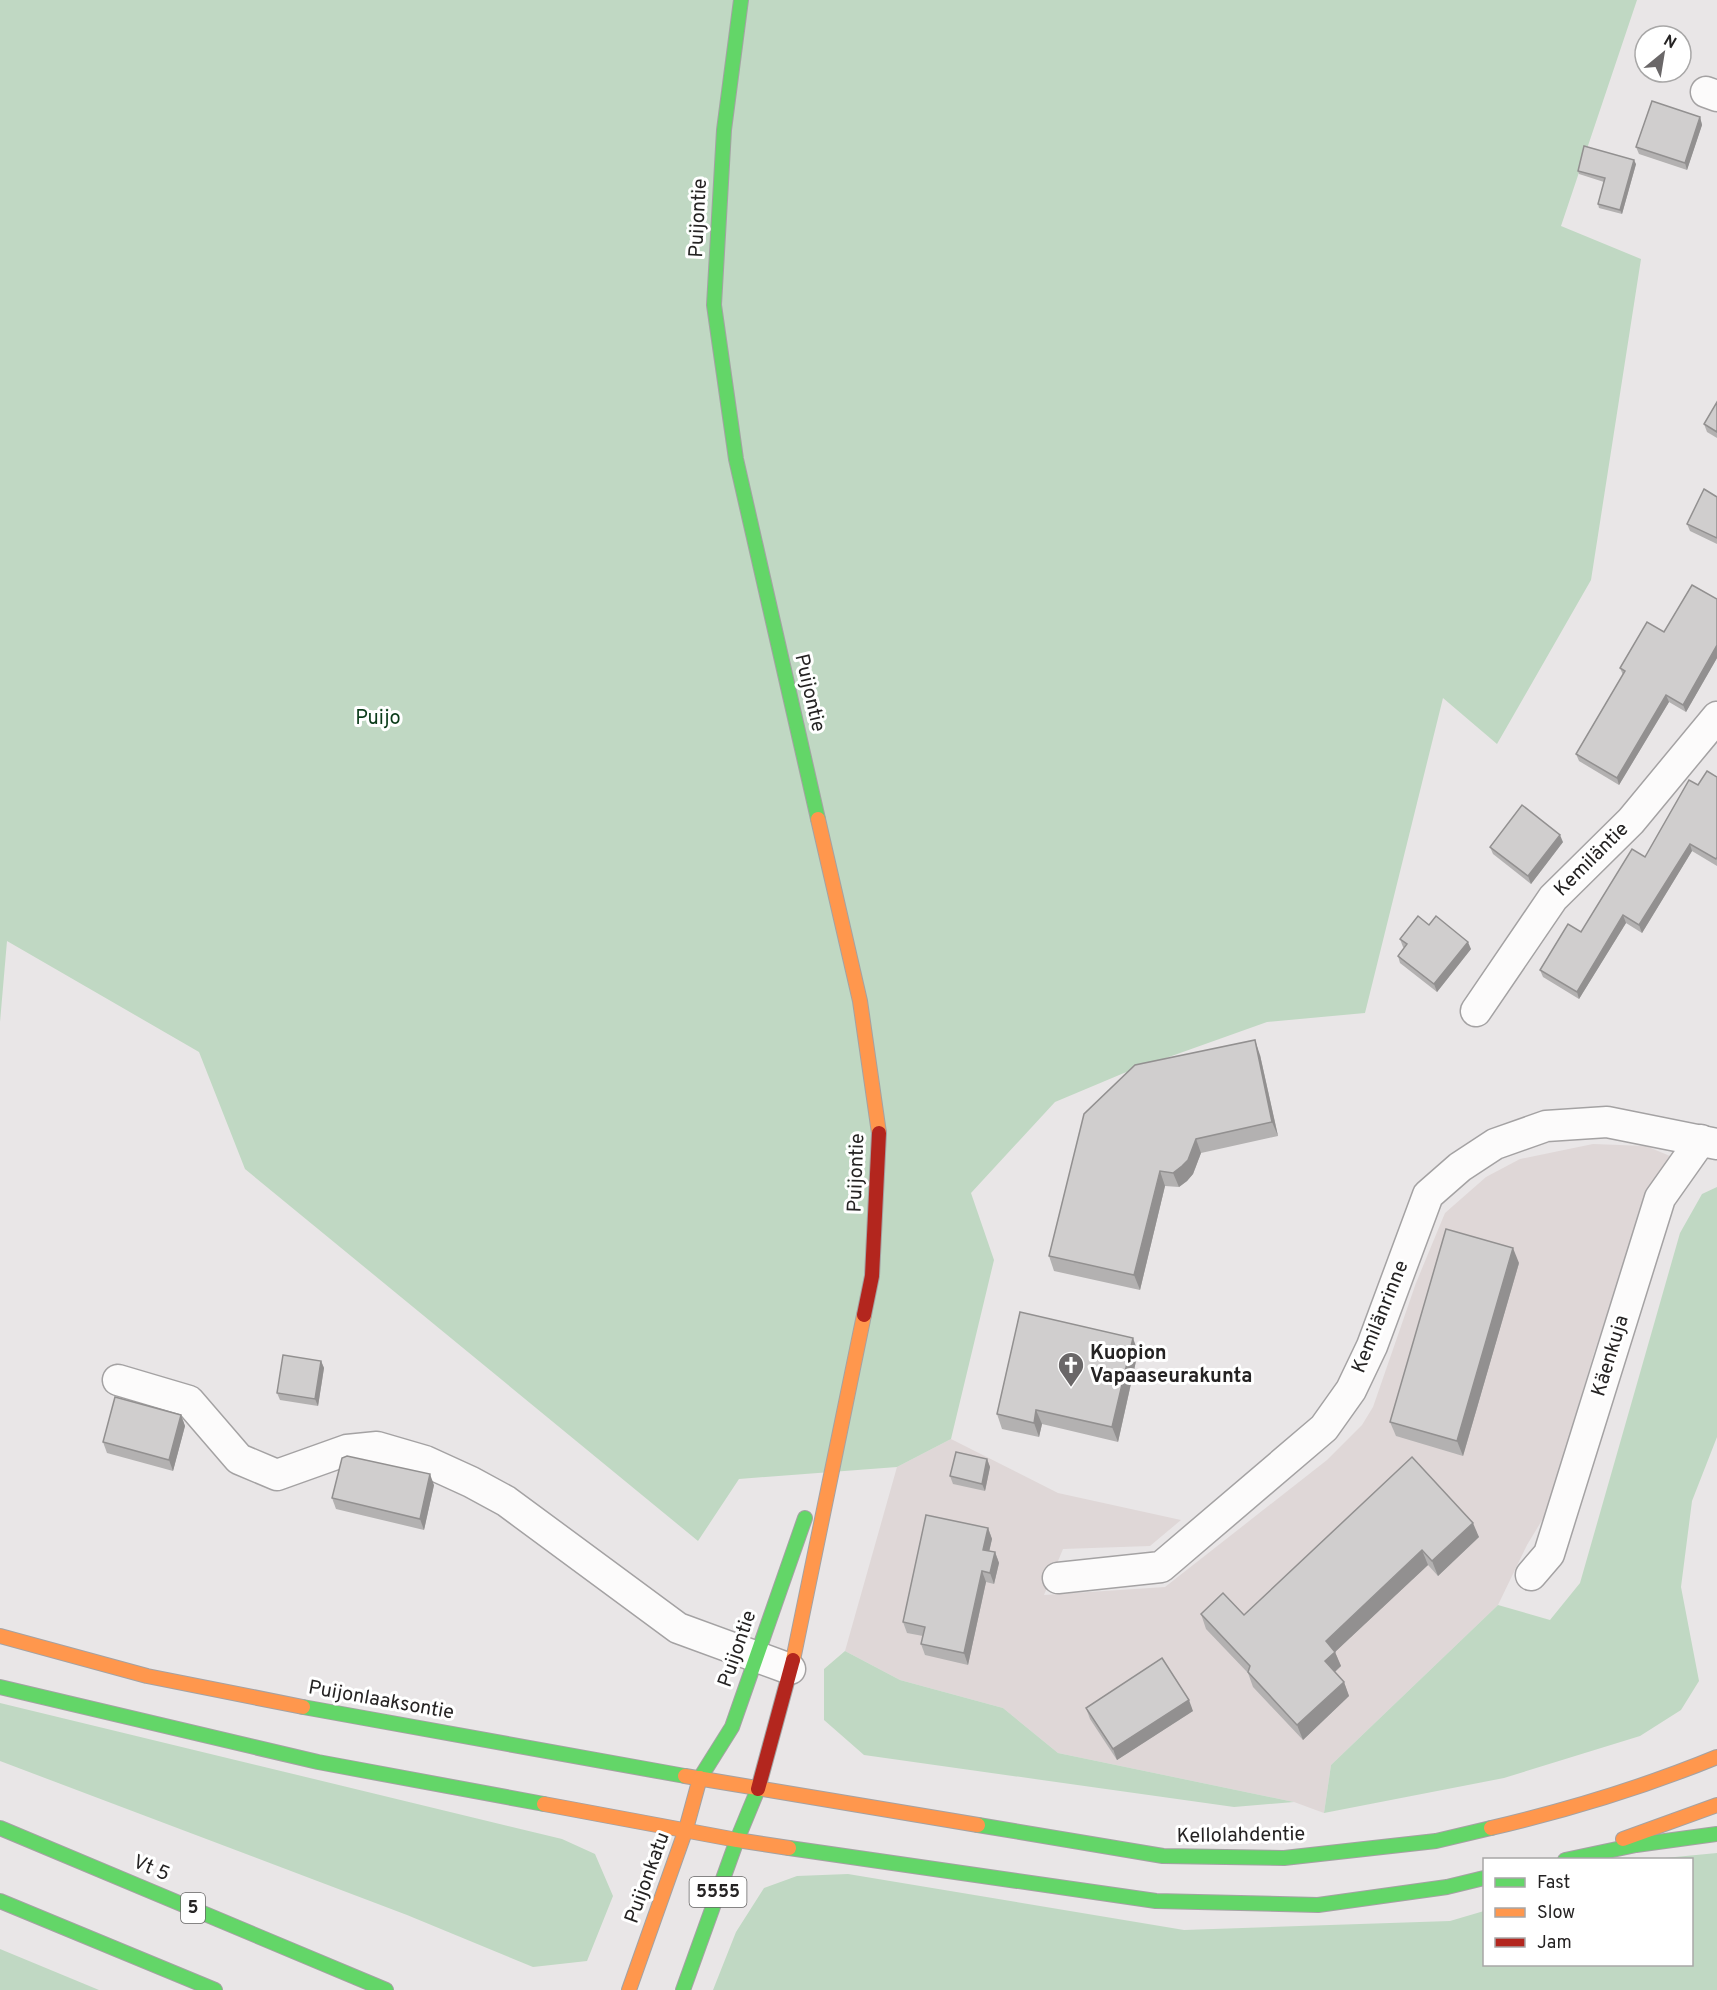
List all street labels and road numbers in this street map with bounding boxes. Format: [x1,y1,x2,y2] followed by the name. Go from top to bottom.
[684,178,714,258] street label: Puijontie
[787,651,831,735] street label: Puijontie
[1549,817,1635,903] street label: Kemiläntie
[843,1133,871,1213] street label: Puijontie
[1347,1257,1415,1377] street label: Kemilänrinne
[1586,1312,1636,1400] street label: Käenkuja
[713,1607,763,1691] street label: Puijontie
[306,1675,456,1727] street label: Puijonlaaksontie
[1176,1822,1306,1850] street label: Kellolahdentie
[619,1829,677,1927] street label: Puijonkatu
[129,1850,173,1888] street label: Vt 5
[690,1877,746,1907] road number: 5555
[181,1893,205,1923] road number: 5

